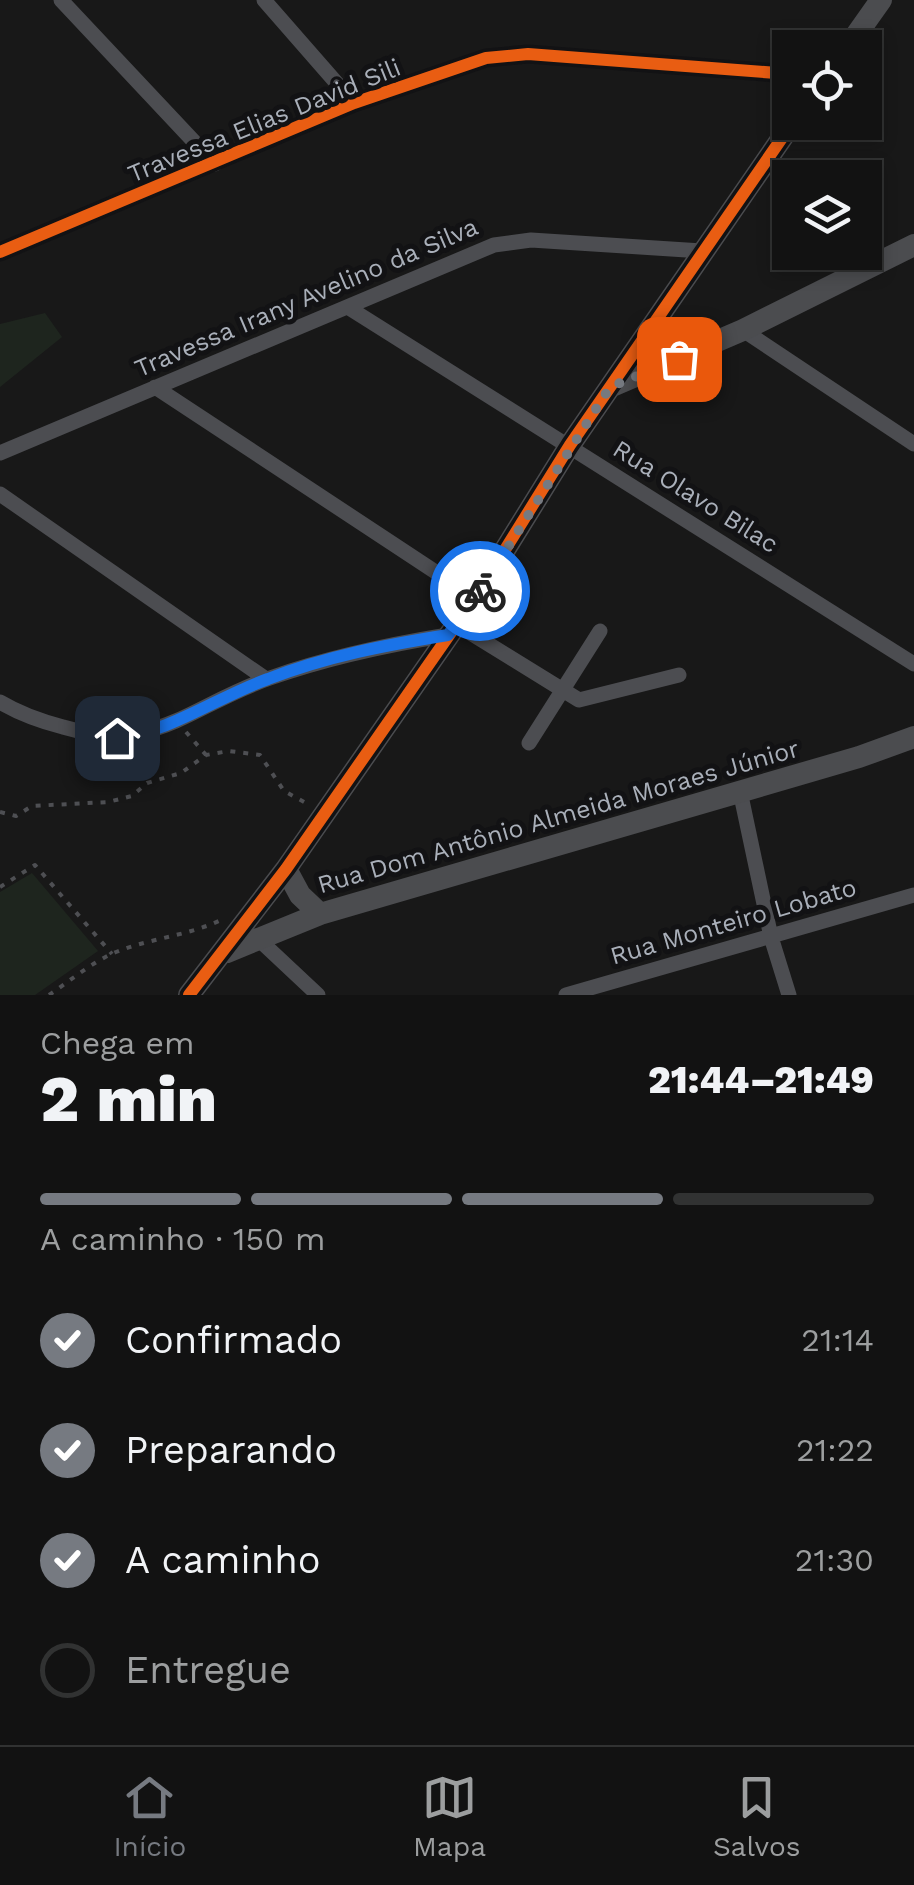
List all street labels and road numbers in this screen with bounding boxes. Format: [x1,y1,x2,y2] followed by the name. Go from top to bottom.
[124,52,405,188] street label: Travessa Elias David Sili
[130,212,482,383] street label: Travessa Irany Avelino da Silva
[608,434,784,559] street label: Rua Olavo Bilac
[314,734,802,899] street label: Rua Dom Antônio Almeida Moraes Júnior
[607,872,859,971] street label: Rua Monteiro Lobato

